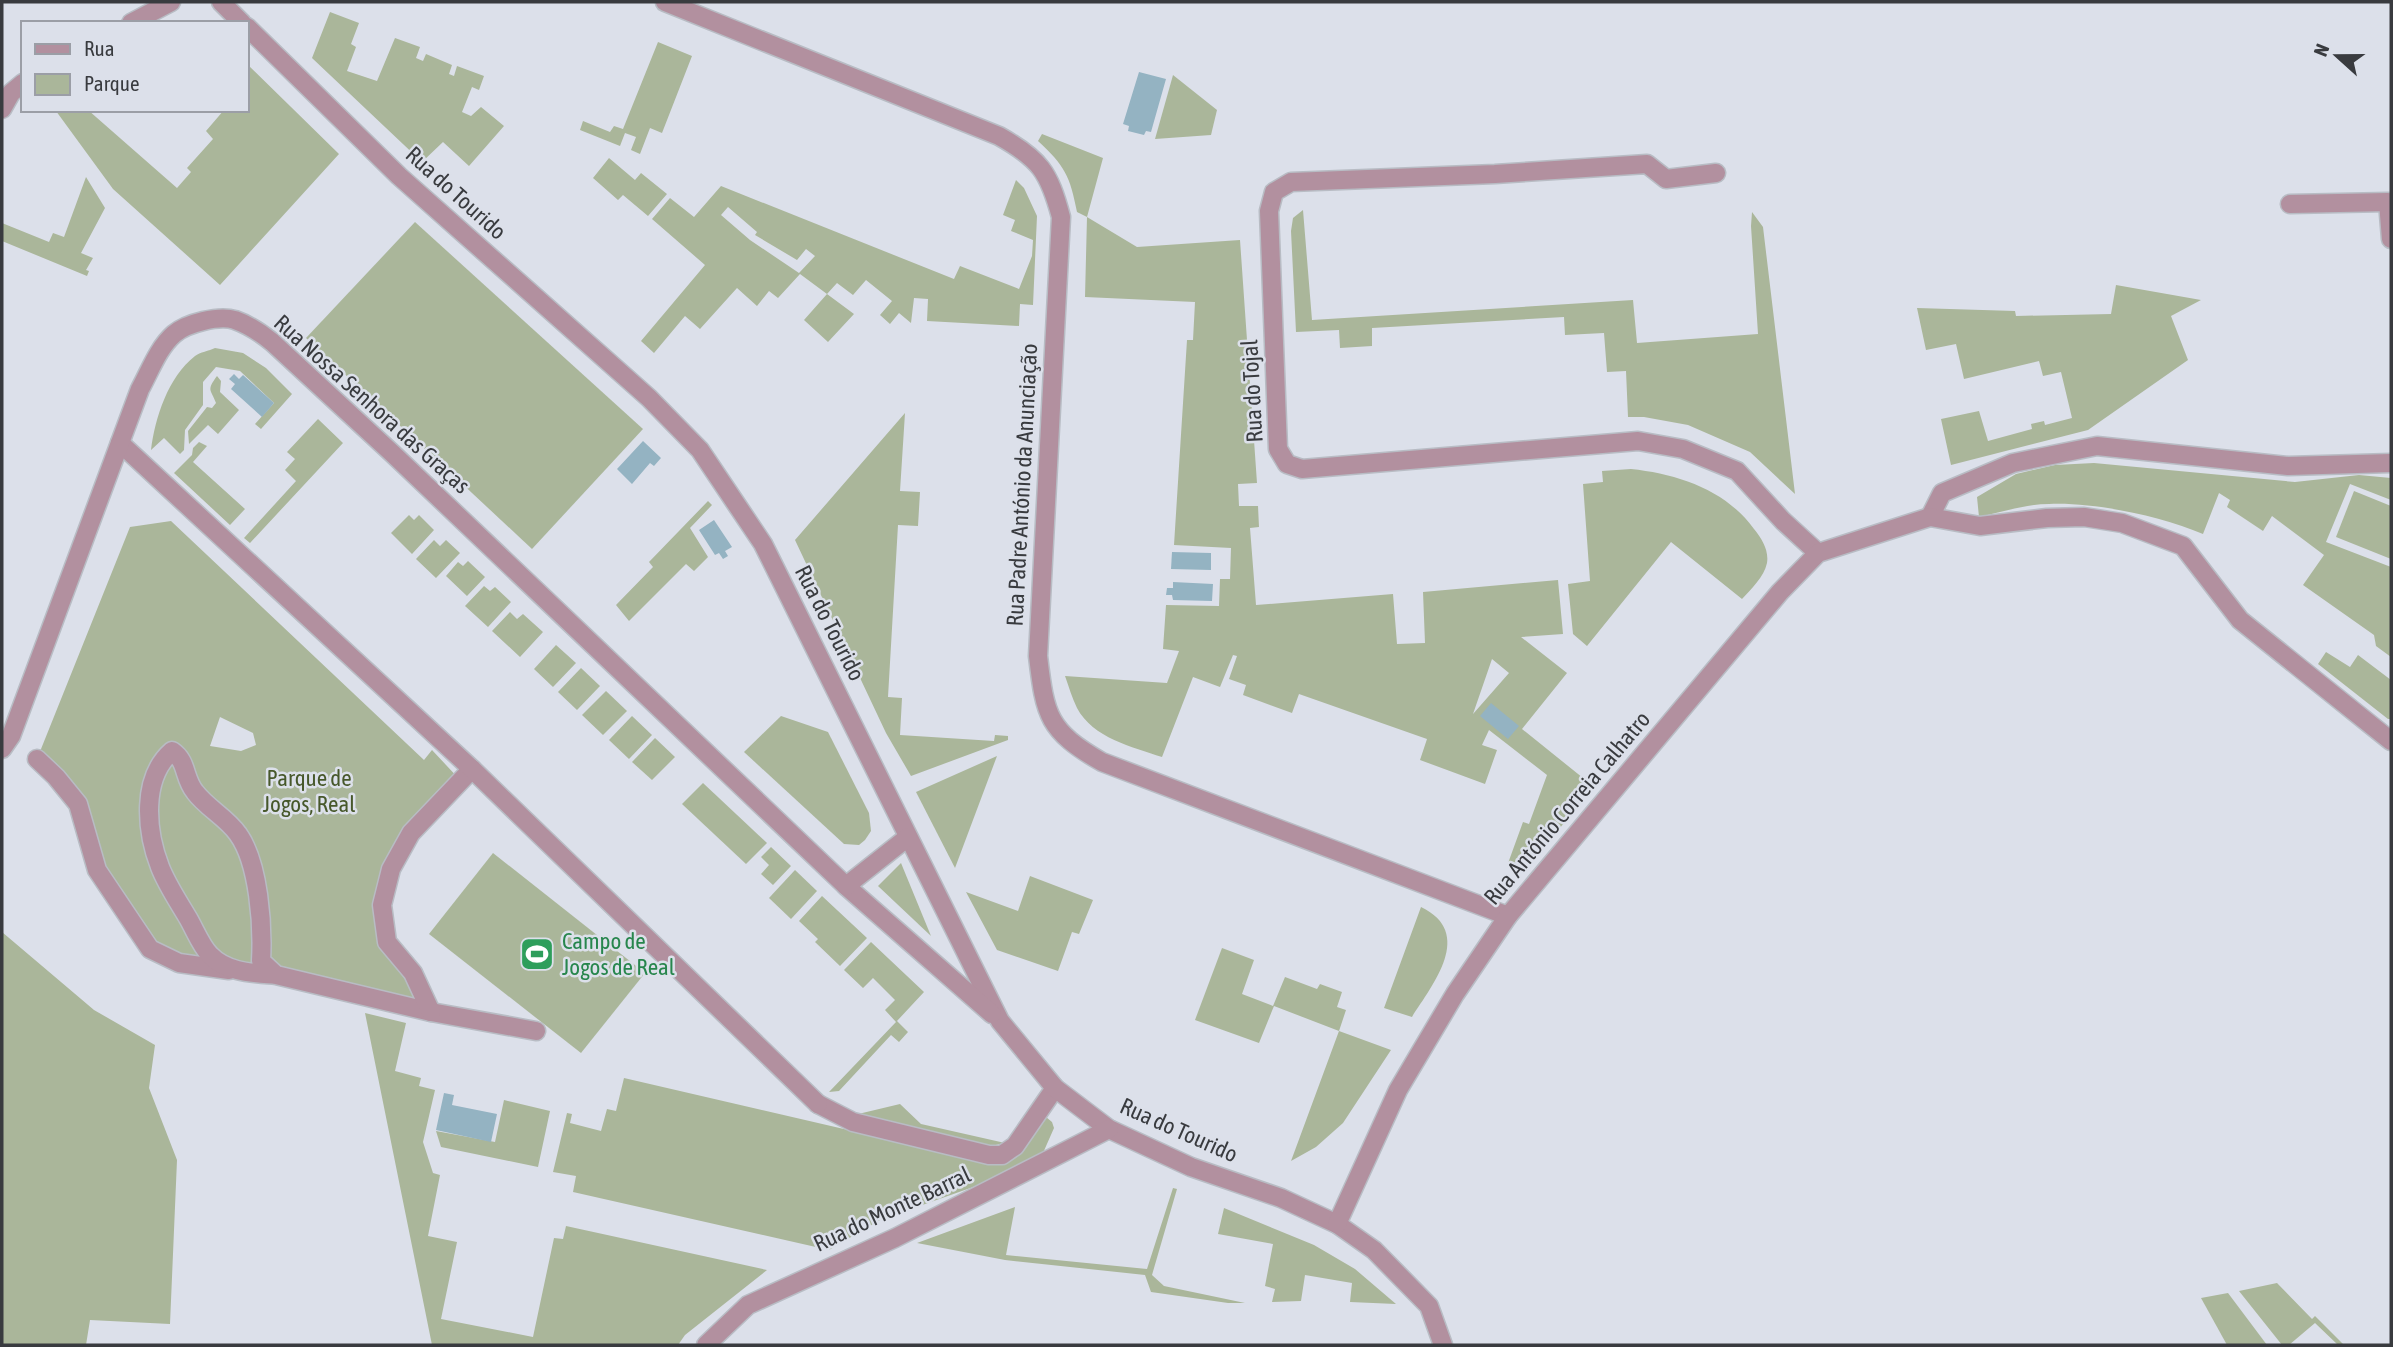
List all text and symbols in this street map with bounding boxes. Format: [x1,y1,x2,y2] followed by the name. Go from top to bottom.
[21,21,248,112] legend
[2302,21,2372,91] north arrow
[84,36,114,60] text: Rua
[2309,41,2333,59] text: N
[84,71,139,95] text: Parque
[401,141,511,245] street label: Rua do Tourido
[269,309,475,499] street label: Rua Nossa Senhora das Graças
[1236,339,1268,443] street label: Rua do Tojal
[1002,343,1042,627] street label: Rua Padre António da Anunciação
[790,561,870,685] street label: Rua do Tourido
[1479,706,1655,910] street label: Rua António Correia Calhatro
[263,765,355,817] park label: Parque de Jogos, Real
[562,928,675,980] place label: Campo de Jogos de Real
[518,935,556,973] sports icon: Campo de Jogos de Real
[1116,1093,1242,1167] street label: Rua do Tourido
[809,1161,975,1257] street label: Rua do Monte Barral

